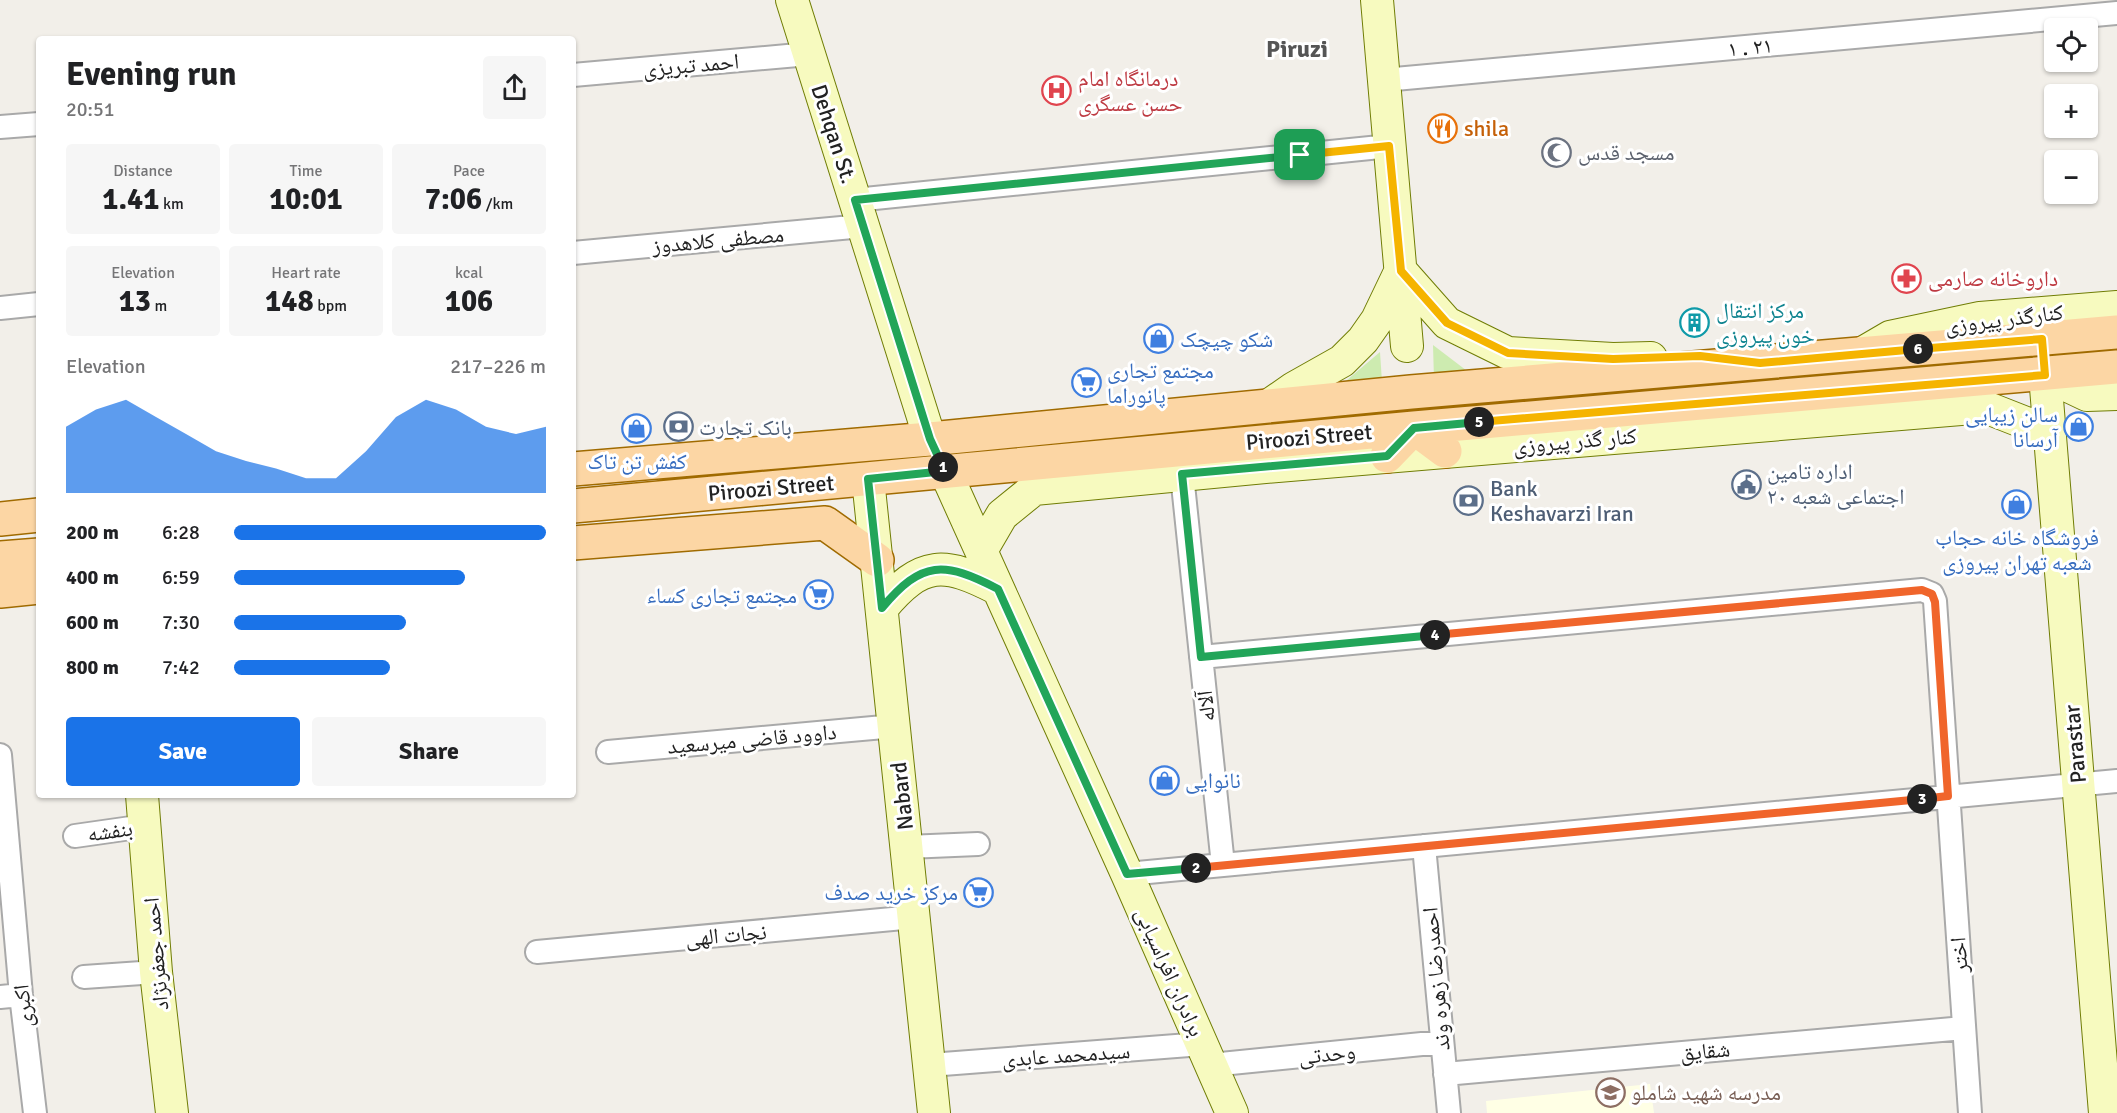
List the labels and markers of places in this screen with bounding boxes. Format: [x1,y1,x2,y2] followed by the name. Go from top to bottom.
[1078,65,1183,117] place label: درمانگاه امام حسن عسگری
[1041,75,1073,107] hospital icon: درمانگاه امام حسن عسگری
[1427,112,1459,144] restaurant icon: shila
[1464,115,1509,142] place label: shila
[1274,129,1325,180] pin
[1541,136,1573,168] mosque icon: مسجد قدس
[1578,139,1675,166] place label: مسجد قدس
[1891,262,1923,294] pharmacy icon: داروخانه صارمی
[1928,265,2058,292] place label: داروخانه صارمی
[1716,297,1815,349] place label: مرکز انتقال خون پیروزی
[1679,307,1711,339] building icon: مرکز انتقال خون پیروزی
[1143,323,1175,355] shop icon: شکو چیچک
[1180,326,1273,353] place label: شکو چیچک
[1903,334,1933,364] pin: 6
[1107,357,1214,409] place label: مجتمع تجاری پانوراما
[1070,367,1102,399] supermarket icon: مجتمع تجاری پانوراما
[1965,401,2058,453] place label: سالن زیبایی آرسانا
[1464,407,1494,437] pin: 5
[662,411,694,443] bank icon: بانک تجارت
[2063,411,2095,443] shop icon: سالن زیبایی آرسانا
[621,413,653,445] shop icon: کفش تن تاک
[699,414,792,441] place label: بانک تجارت
[587,448,687,475] place label: کفش تن تاک
[928,452,958,482] pin: 1
[1767,458,1904,510] place label: اداره تامین اجتماعی شعبه ۲۰
[1730,468,1762,500] public building icon: اداره تامین اجتماعی شعبه ۲۰
[1490,475,1634,527] place label: Bank Keshavarzi Iran
[1453,485,1485,517] bank icon: Bank Keshavarzi Iran
[2001,489,2033,521] shop icon: فروشگاه خانه حجاب شعبه تهران پیروزی
[1935,524,2099,576] place label: فروشگاه خانه حجاب شعبه تهران پیروزی
[802,579,834,611] supermarket icon: مجتمع تجاری کساء
[646,582,797,609] place label: مجتمع تجاری کساء
[1420,620,1450,650] pin: 4
[1148,764,1180,796] shop icon: نانوایی
[1185,767,1241,794] place label: نانوایی
[1907,784,1937,814] pin: 3
[1181,853,1211,883] pin: 2
[963,876,995,908] supermarket icon: مرکز خرید صدف
[824,879,958,906] place label: مرکز خرید صدف
[1594,1076,1626,1108] school or university icon: مدرسه شهید شاملو
[1631,1079,1781,1106] place label: مدرسه شهید شاملو

